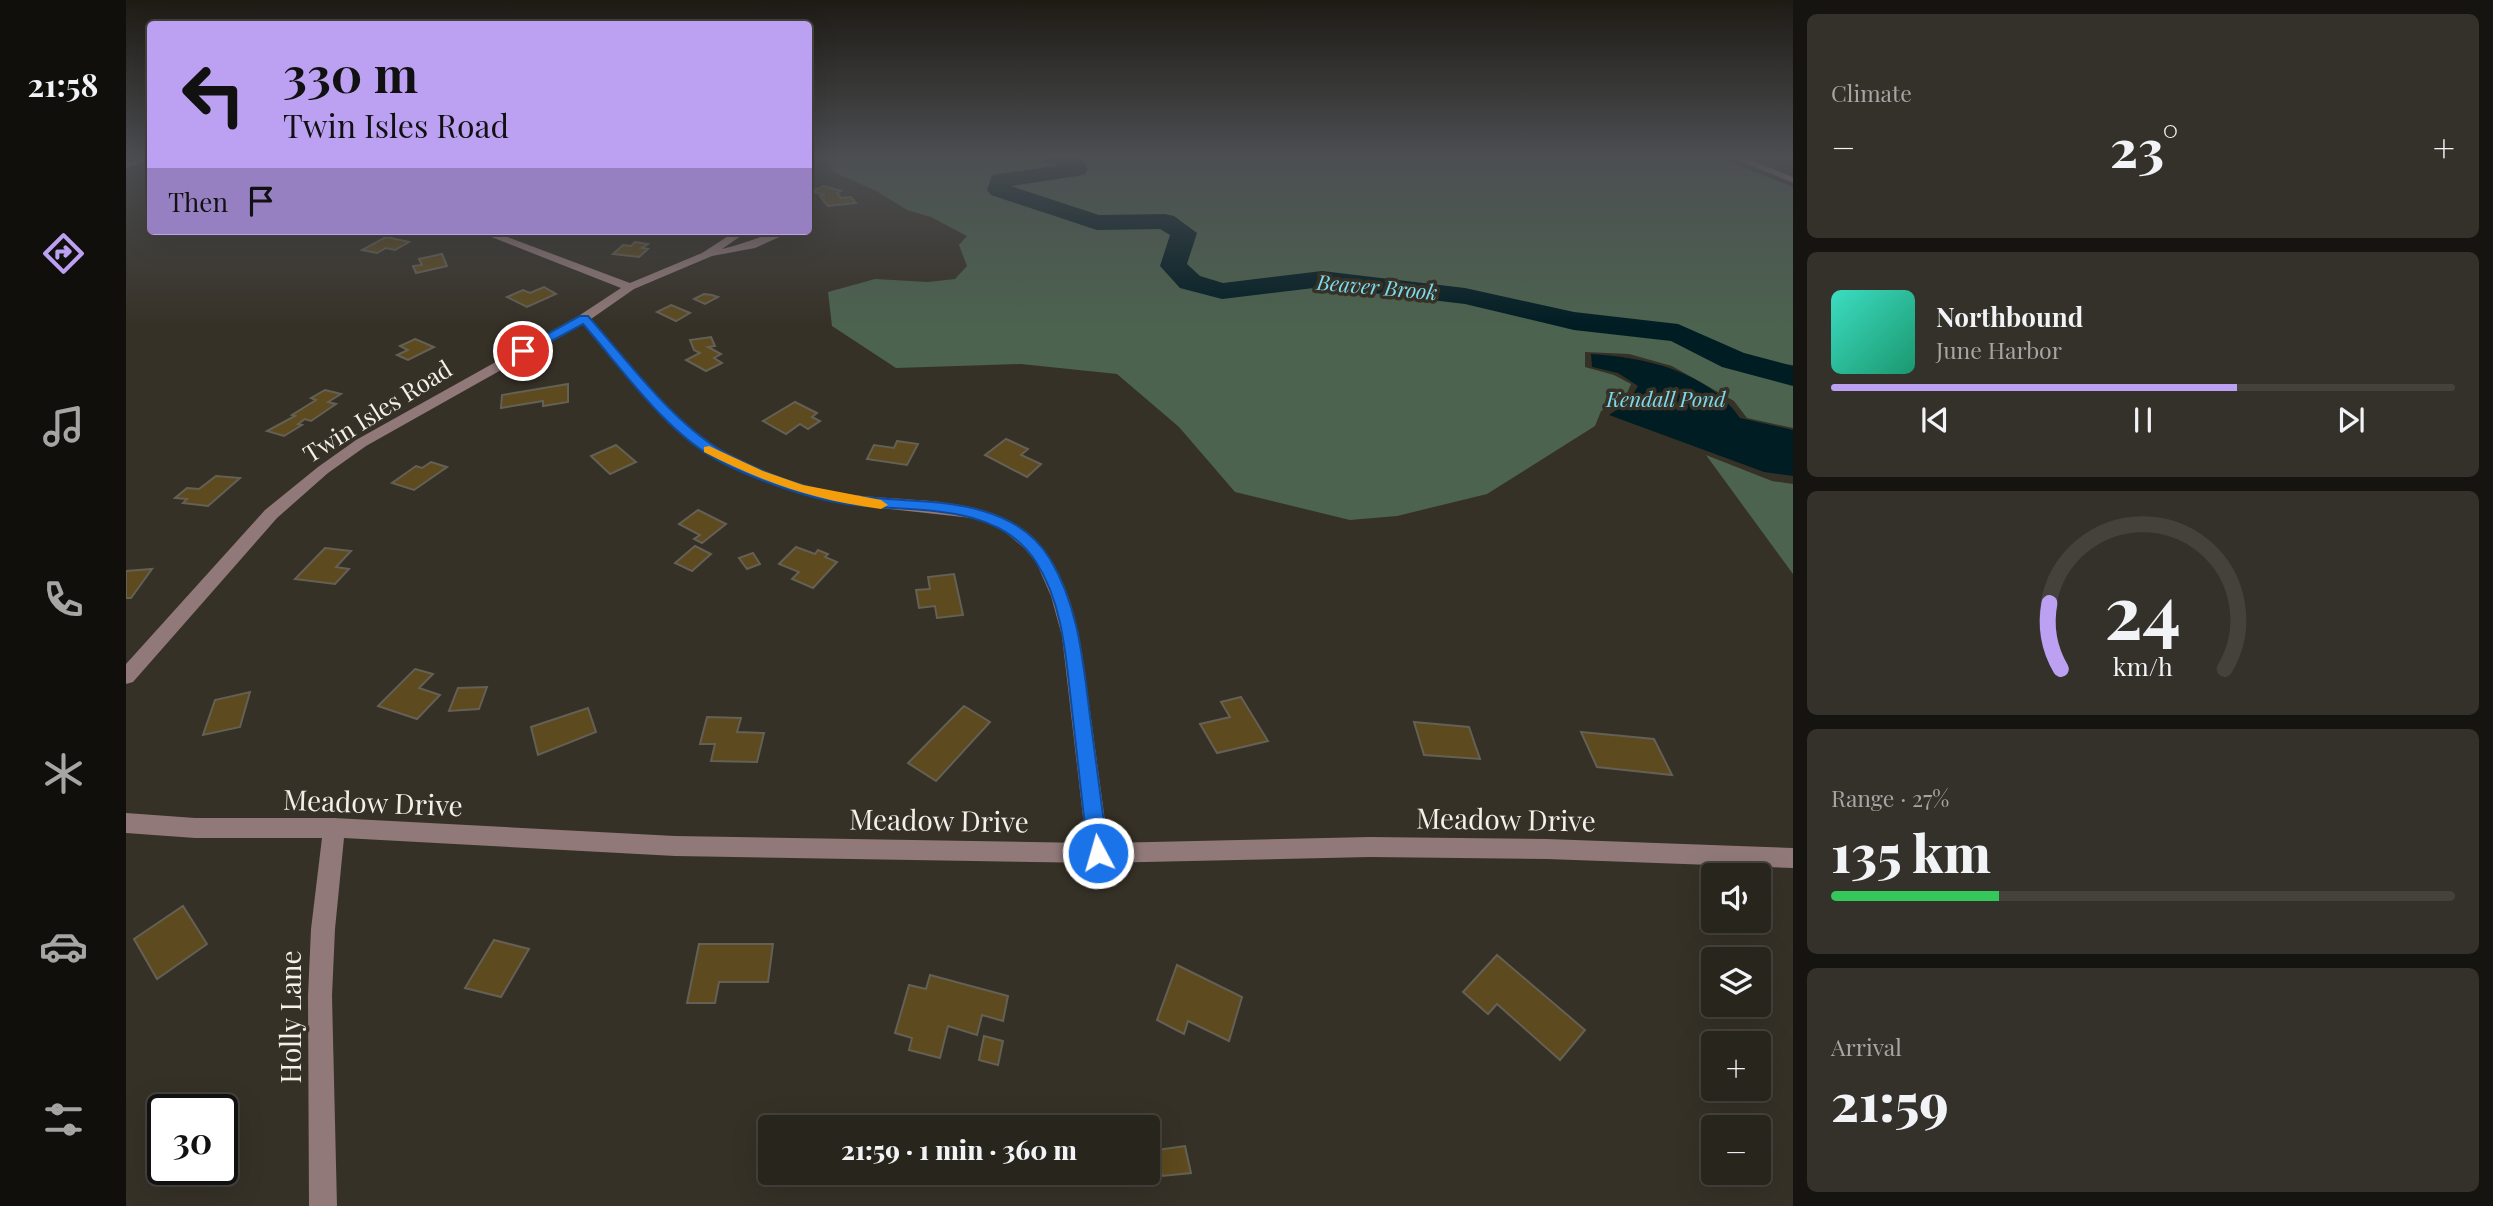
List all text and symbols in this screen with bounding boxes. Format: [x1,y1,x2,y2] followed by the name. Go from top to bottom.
[283,40,418,105] text: 330 m
[168,49,259,140] icon: left
[28,62,98,105] text: 21:58
[1831,77,1912,108] text: Climate
[283,103,509,146] text: Twin Isles Road
[2110,112,2178,181] text: 23°
[1831,121,1856,172] text: −
[2433,121,2455,172] text: +
[242,182,280,220] icon: arrive
[168,184,228,219] text: Then
[39,229,88,278] icon: directions
[1315,267,1439,305] water label: Beaver Brook
[1936,299,2083,334] text: Northbound
[493,321,553,381] pin
[504,332,542,370] icon: arrive
[1936,334,2062,365] text: June Harbor
[297,352,457,469] street label: Twin Isles Road
[1605,384,1726,412] water label: Kendall Pond
[1916,401,1954,439] icon: previous
[2124,401,2162,439] icon: pause
[2332,401,2370,439] icon: next
[39,402,88,451] icon: music
[2105,560,2181,657] text: 24
[39,575,88,624] icon: phone
[2113,649,2173,682] text: km/h
[39,749,88,798] icon: climate
[283,780,464,823] street label: Meadow Drive
[1831,782,1949,813] text: Range · 27%
[1416,798,1596,839] street label: Meadow Drive
[849,799,1029,840] street label: Meadow Drive
[1061,816,1135,890] position arrow
[1831,817,1991,886] text: 135 km
[1701,863,1771,1185] map controls
[1701,863,1771,933] button: sound
[39,922,88,971] icon: car
[1701,947,1771,1017] button: layers
[271,950,308,1084] street label: Holly Lane
[1701,1031,1771,1101] button: +
[1831,1031,1902,1062] text: Arrival
[1831,1066,1949,1135] text: 21:59
[147,1094,238,1185] speed limit sign: 30
[39,1095,88,1144] icon: filters
[1701,1115,1771,1185] button: −
[841,1132,1077,1167] text: 21:59 · 1 min · 360 m

